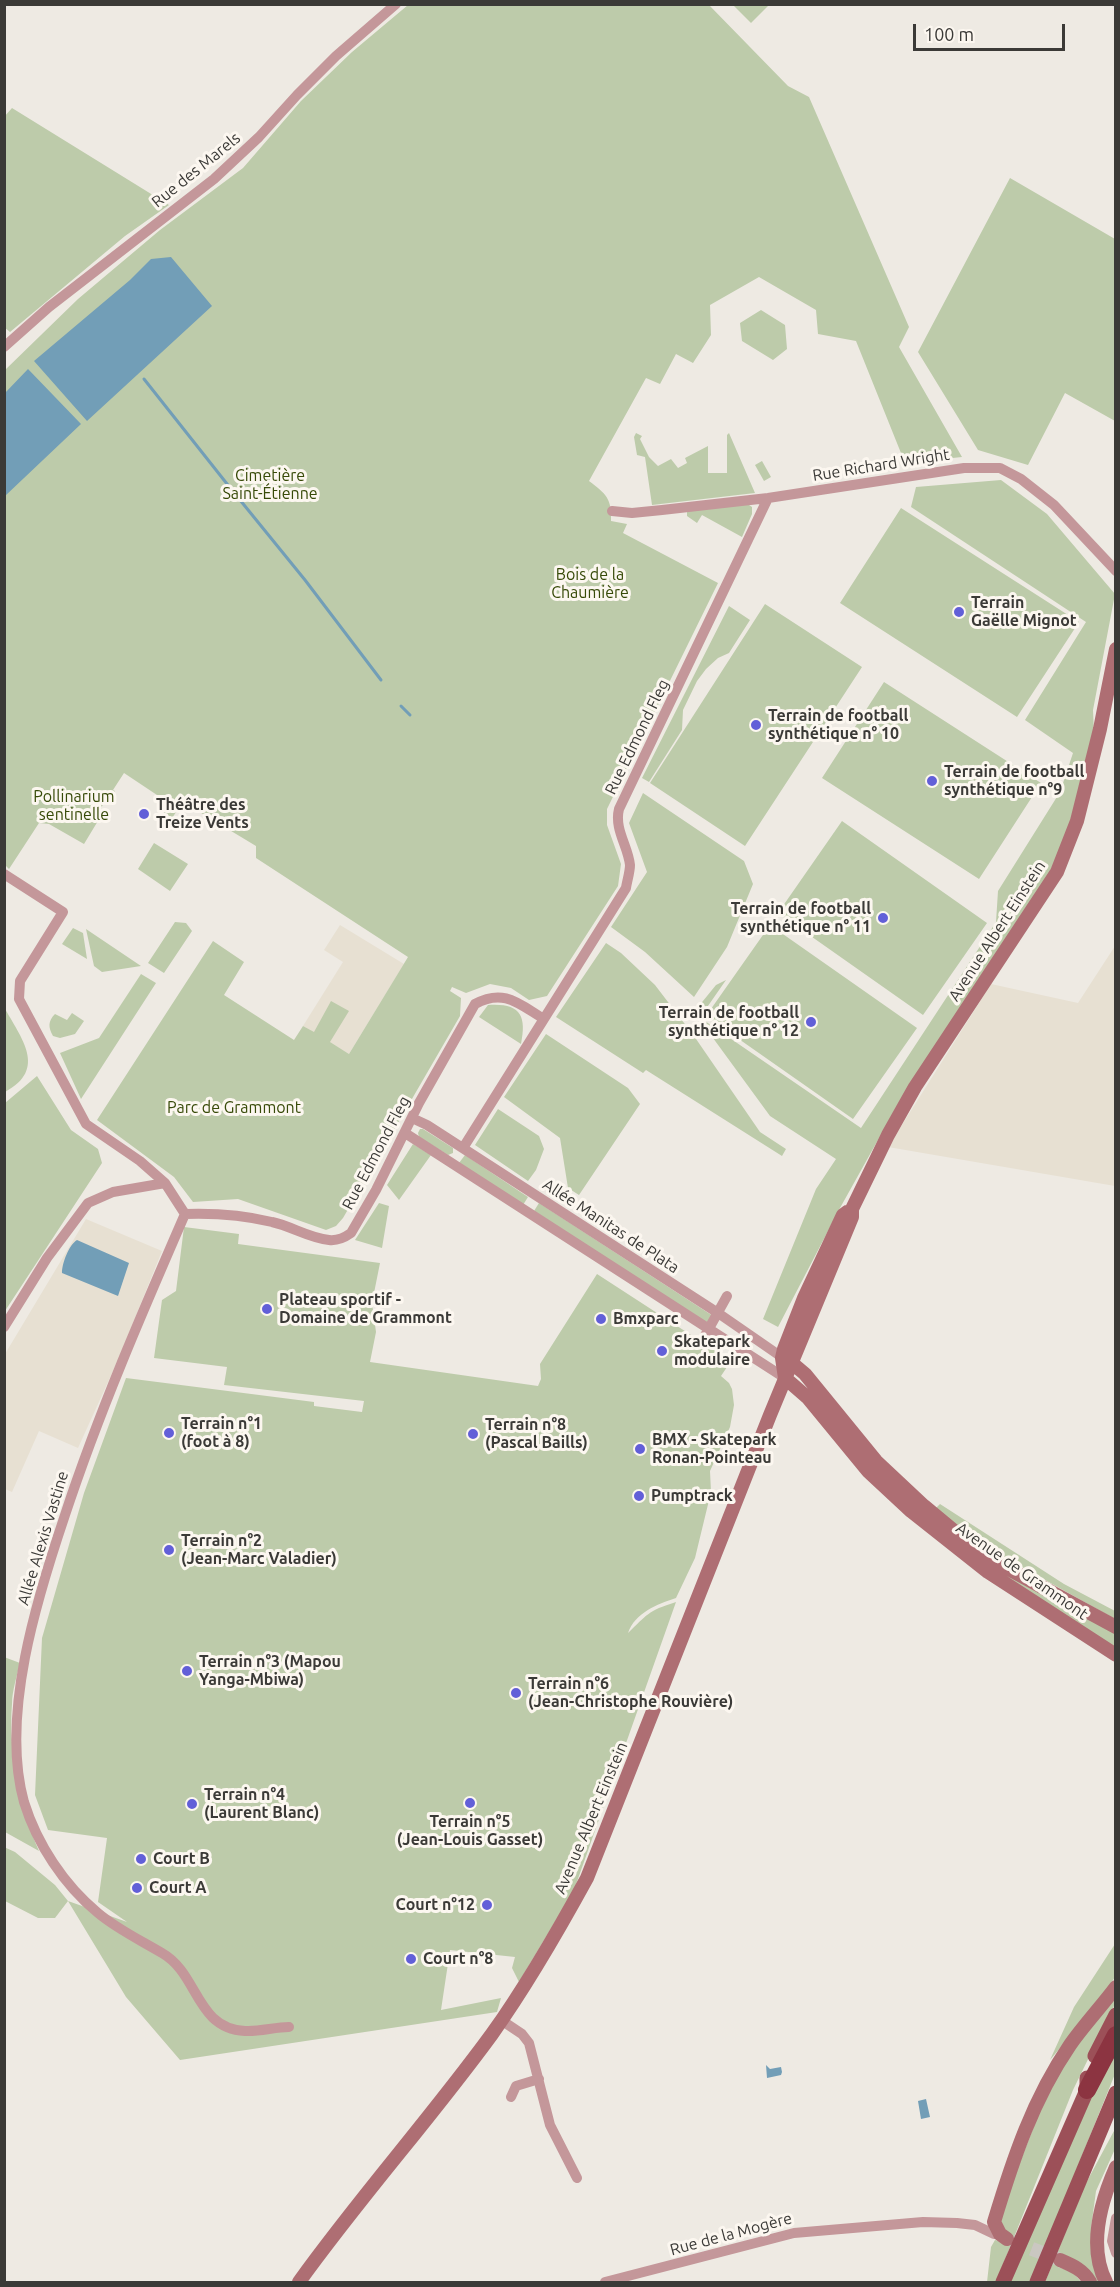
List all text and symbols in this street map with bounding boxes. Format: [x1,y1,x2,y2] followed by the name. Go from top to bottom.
[916,12,1068,50] scale bar
[924,24,974,44] text: 100 m
[148,128,244,212] street label: Rue des Marels
[811,445,951,485] street label: Rue Richard Wright
[222,466,318,504] park label: Cimetière Saint-Étienne
[551,565,629,603] park label: Bois de la Chaumière
[971,593,1077,631] place label: Terrain Gaëlle Mignot
[952,605,966,619] marker: Terrain Gaëlle Mignot
[601,676,673,798] street label: Rue Edmond Fleg
[768,706,908,744] place label: Terrain de football synthétique n° 10
[749,718,763,732] marker: Terrain de football synthétique n° 10
[944,762,1084,800] place label: Terrain de football synthétique n°9
[925,774,939,788] marker: Terrain de football synthétique n°9
[33,787,115,825] park label: Pollinarium sentinelle
[156,795,249,833] place label: Théâtre des Treize Vents
[137,807,151,821] marker: Théâtre des Treize Vents
[944,857,1050,1005] street label: Avenue Albert Einstein
[731,899,871,937] place label: Terrain de football synthétique n° 11
[876,911,890,925] marker: Terrain de football synthétique n° 11
[659,1003,799,1041] place label: Terrain de football synthétique n° 12
[804,1015,818,1029] marker: Terrain de football synthétique n° 12
[338,1093,414,1213] street label: Rue Edmond Fleg
[167,1098,301,1118] park label: Parc de Grammont
[539,1175,683,1277] street label: Allée Manitas de Plata
[279,1290,452,1328] place label: Plateau sportif - Domaine de Grammont
[260,1302,274,1316] marker: Plateau sportif - Domaine de Grammont
[613,1309,679,1329] place label: Bmxparc
[594,1312,608,1326] marker: Bmxparc
[674,1332,750,1370] place label: Skatepark modulaire
[655,1344,669,1358] marker: Skatepark modulaire
[181,1414,262,1452] place label: Terrain n°1 (foot à 8)
[485,1415,588,1453] place label: Terrain n°8 (Pascal Baills)
[162,1426,176,1440] marker: Terrain n°1 (foot à 8)
[466,1427,480,1441] marker: Terrain n°8 (Pascal Baills)
[652,1430,777,1468] place label: BMX - Skatepark Ronan-Pointeau
[633,1442,647,1456] marker: BMX - Skatepark Ronan-Pointeau
[13,1469,73,1607] street label: Allée Alexis Vastine
[651,1486,733,1506] place label: Pumptrack
[632,1489,646,1503] marker: Pumptrack
[952,1518,1092,1624] street label: Avenue de Grammont
[181,1531,337,1569] place label: Terrain n°2 (Jean-Marc Valadier)
[162,1543,176,1557] marker: Terrain n°2 (Jean-Marc Valadier)
[199,1652,341,1690] place label: Terrain n°3 (Mapou Yanga-Mbiwa)
[180,1664,194,1678] marker: Terrain n°3 (Mapou Yanga-Mbiwa)
[528,1674,733,1712] place label: Terrain n°6 (Jean-Christophe Rouvière)
[509,1686,523,1700] marker: Terrain n°6 (Jean-Christophe Rouvière)
[550,1739,632,1897] street label: Avenue Albert Einstein
[204,1785,319,1823] place label: Terrain n°4 (Laurent Blanc)
[463,1796,477,1810] marker: Terrain n°5 (Jean-Louis Gasset)
[185,1797,199,1811] marker: Terrain n°4 (Laurent Blanc)
[397,1812,543,1850] place label: Terrain n°5 (Jean-Louis Gasset)
[153,1849,210,1869] place label: Court B
[134,1852,148,1866] marker: Court B
[149,1878,207,1898] place label: Court A
[130,1881,144,1895] marker: Court A
[396,1895,475,1915] place label: Court n°12
[480,1898,494,1912] marker: Court n°12
[423,1949,493,1969] place label: Court n°8
[404,1952,418,1966] marker: Court n°8
[668,2208,794,2260] street label: Rue de la Mogère

